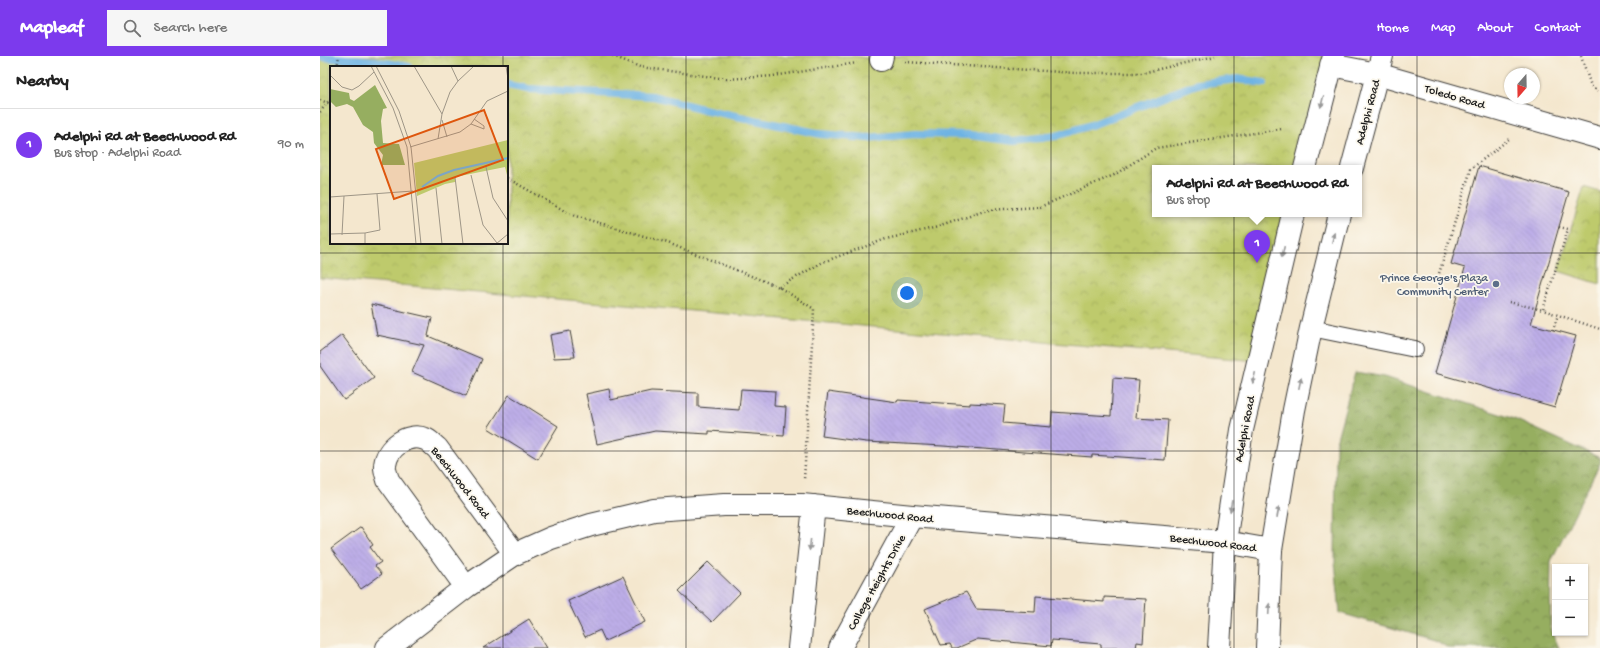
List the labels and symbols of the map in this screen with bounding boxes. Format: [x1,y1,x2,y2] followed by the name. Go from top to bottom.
[330,66,508,244] inset map
[1504,68,1540,104] north arrow
[1354,77,1385,147] street label: Adelphi Road
[1422,82,1487,113] street label: Toledo Road
[1318,96,1324,109] one-way arrow
[1244,230,1270,263] pin: 1
[1331,232,1337,244] one-way arrow
[1280,246,1286,258] one-way arrow
[1379,272,1490,300] place label: Prince George's Plaza Community Center
[1491,279,1501,289] marker: Prince George's Plaza Community Center
[897,283,917,303] your location
[1251,373,1257,385] one-way arrow
[1297,377,1303,390] one-way arrow
[1233,394,1259,464] street label: Adelphi Road
[427,444,492,523] street label: Beechwood Road
[1228,500,1234,512] one-way arrow
[845,504,935,528] street label: Beechwood Road
[1275,505,1281,518] one-way arrow
[846,532,910,633] street label: College Heights Drive
[1168,532,1258,556] street label: Beechwood Road
[807,539,813,551] one-way arrow
[1265,603,1272,615] one-way arrow

